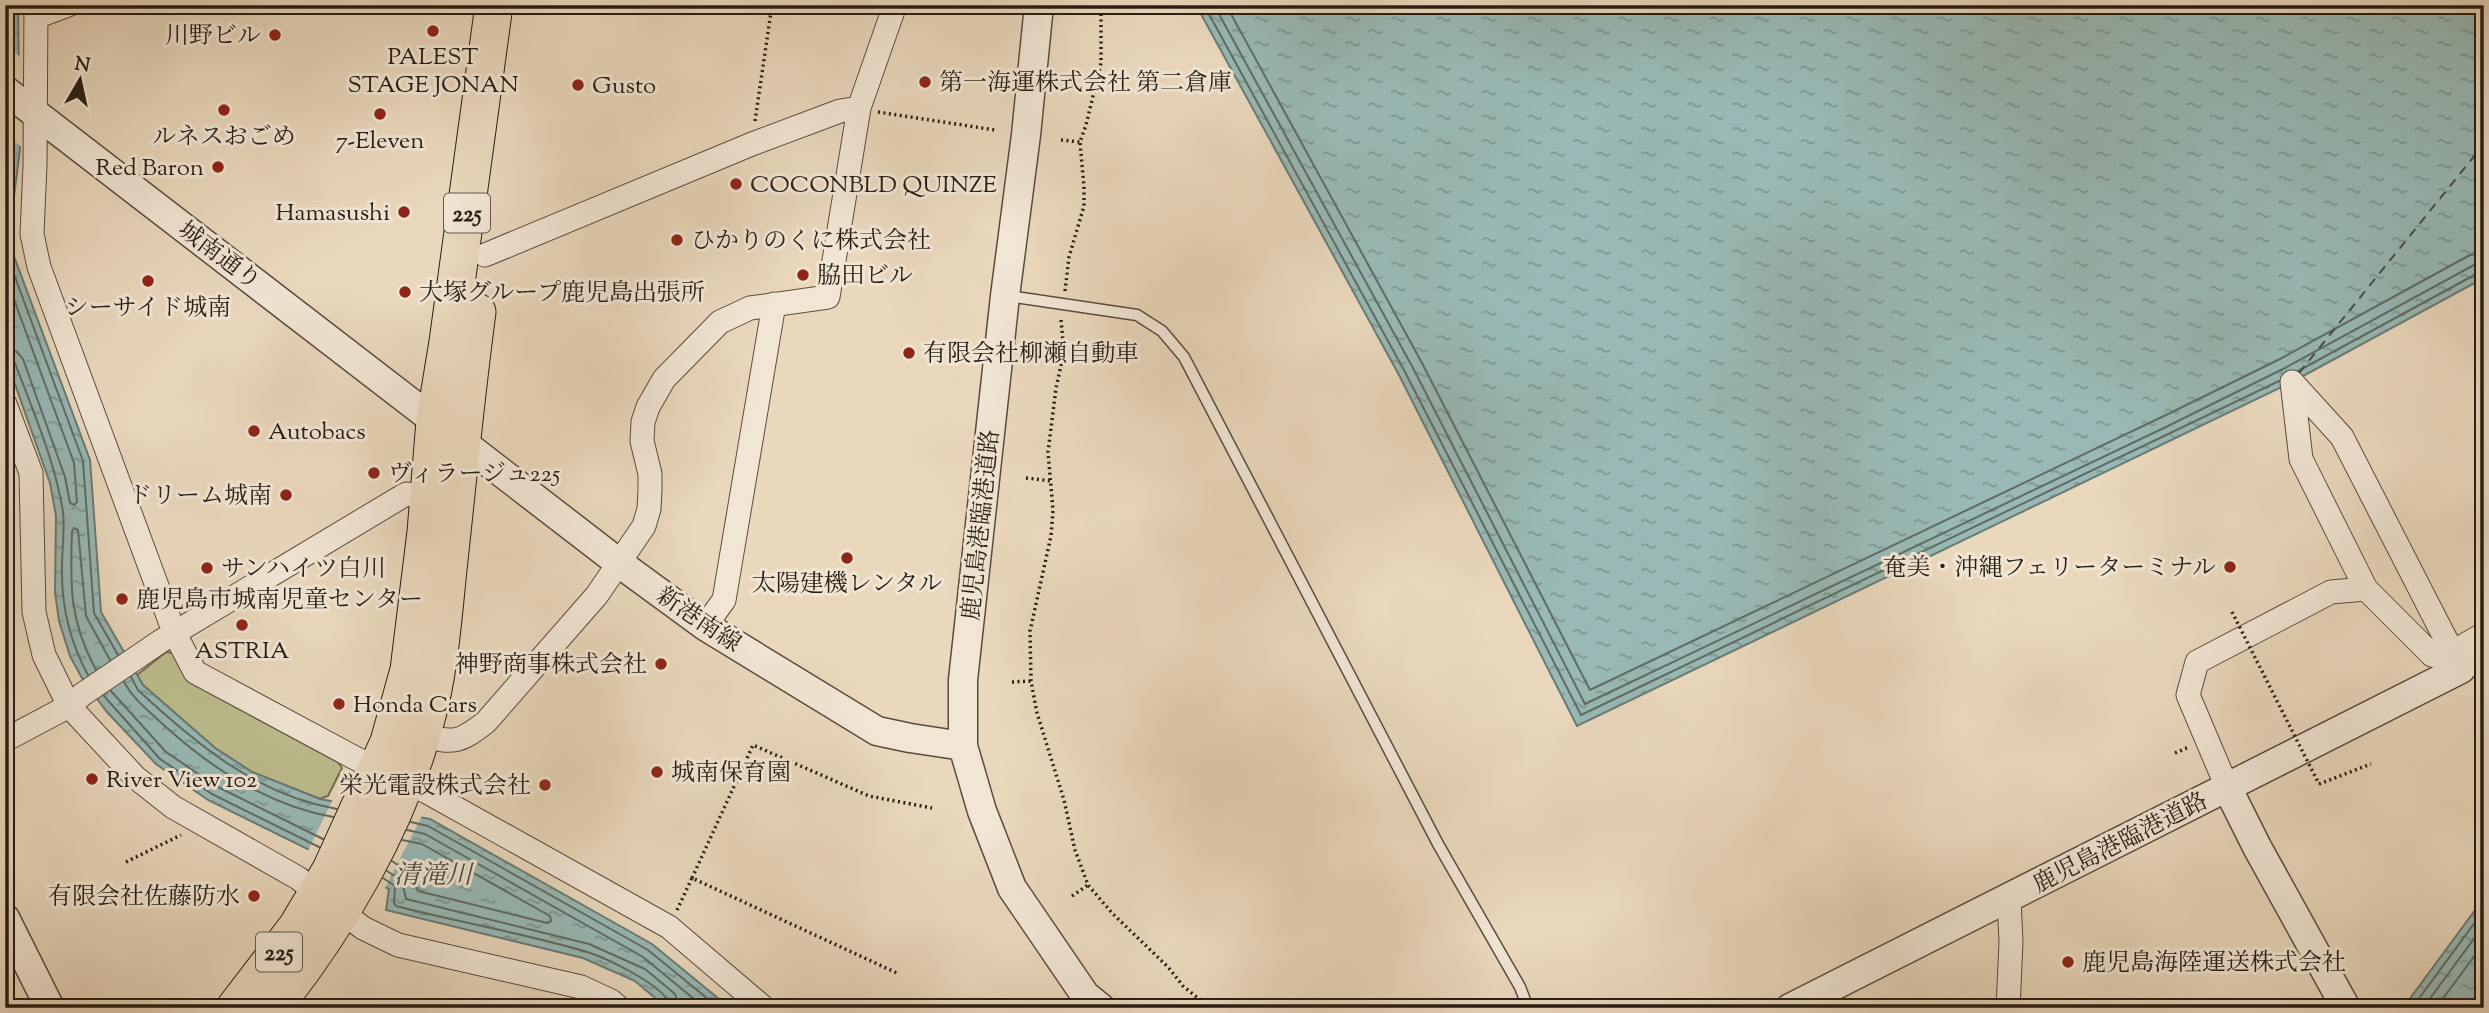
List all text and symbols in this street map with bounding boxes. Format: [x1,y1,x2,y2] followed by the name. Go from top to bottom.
[165,20,261,54] place label: 川野ビル
[425,23,441,39] marker: PALEST STAGE JONAN
[267,27,283,43] marker: 川野ビル
[347,41,519,103] place label: PALEST STAGE JONAN
[46,46,116,116] north arrow
[73,51,92,80] text: N
[939,67,1232,101] place label: 第一海運株式会社 第二倉庫
[592,70,656,104] place label: Gusto
[917,74,933,90] marker: 第一海運株式会社 第二倉庫
[570,77,586,93] marker: Gusto
[216,102,232,118] marker: ルネスおごめ
[372,106,388,122] marker: 7-Eleven
[152,121,296,155] place label: ルネスおごめ
[336,125,424,159] place label: 7-Eleven
[95,152,204,186] place label: Red Baron
[210,159,226,175] marker: Red Baron
[750,169,997,203] place label: COCONBLD QUINZE
[728,176,744,192] marker: COCONBLD QUINZE
[444,194,490,232] road number: 225
[275,197,390,231] place label: Hamasushi
[396,204,412,220] marker: Hamasushi
[170,214,267,299] street label: 城南通り
[691,225,931,259] place label: ひかりのくに株式会社
[669,232,685,248] marker: ひかりのくに株式会社
[817,260,913,294] place label: 脇田ビル
[795,267,811,283] marker: 脇田ビル
[140,273,156,289] marker: シーサイド城南
[419,277,705,311] place label: 大塚グループ鹿児島出張所
[397,284,413,300] marker: 大塚グループ鹿児島出張所
[65,292,231,326] place label: シーサイド城南
[923,338,1139,372] place label: 有限会社柳瀬自動車
[901,345,917,361] marker: 有限会社柳瀬自動車
[268,416,366,450] place label: Autobacs
[246,423,262,439] marker: Autobacs
[955,428,1009,622] street label: 鹿児島港臨港道路
[388,458,560,492] place label: ヴィラージュ225
[366,465,382,481] marker: ヴィラージュ225
[128,480,272,514] place label: ドリーム城南
[278,487,294,503] marker: ドリーム城南
[839,550,855,566] marker: 太陽建機レンタル
[1882,552,2216,586] place label: 奄美・沖縄フェリーターミナル
[221,553,386,587] place label: サンハイツ白川
[2222,559,2238,575] marker: 奄美・沖縄フェリーターミナル
[199,560,215,576] marker: サンハイツ白川
[752,568,942,602] place label: 太陽建機レンタル
[649,580,747,662] street label: 新港南線
[136,584,423,618] place label: 鹿児島市城南児童センター
[114,591,130,607] marker: 鹿児島市城南児童センター
[234,617,250,633] marker: ASTRIA
[195,635,290,669] place label: ASTRIA
[455,649,647,683] place label: 神野商事株式会社
[653,656,669,672] marker: 神野商事株式会社
[353,689,477,723] place label: Honda Cars
[331,696,347,712] marker: Honda Cars
[671,757,791,791] place label: 城南保育園
[106,764,257,798] place label: River View 102
[649,764,665,780] marker: 城南保育園
[339,770,531,804] place label: 栄光電設株式会社
[84,771,100,787] marker: River View 102
[537,777,553,793] marker: 栄光電設株式会社
[2028,785,2214,903] street label: 鹿児島港臨港道路
[394,858,475,895] water label: 清滝川
[48,881,240,915] place label: 有限会社佐藤防水
[246,888,262,904] marker: 有限会社佐藤防水
[256,932,302,972] road number: 225
[2082,947,2346,981] place label: 鹿児島海陸運送株式会社
[2060,954,2076,970] marker: 鹿児島海陸運送株式会社

